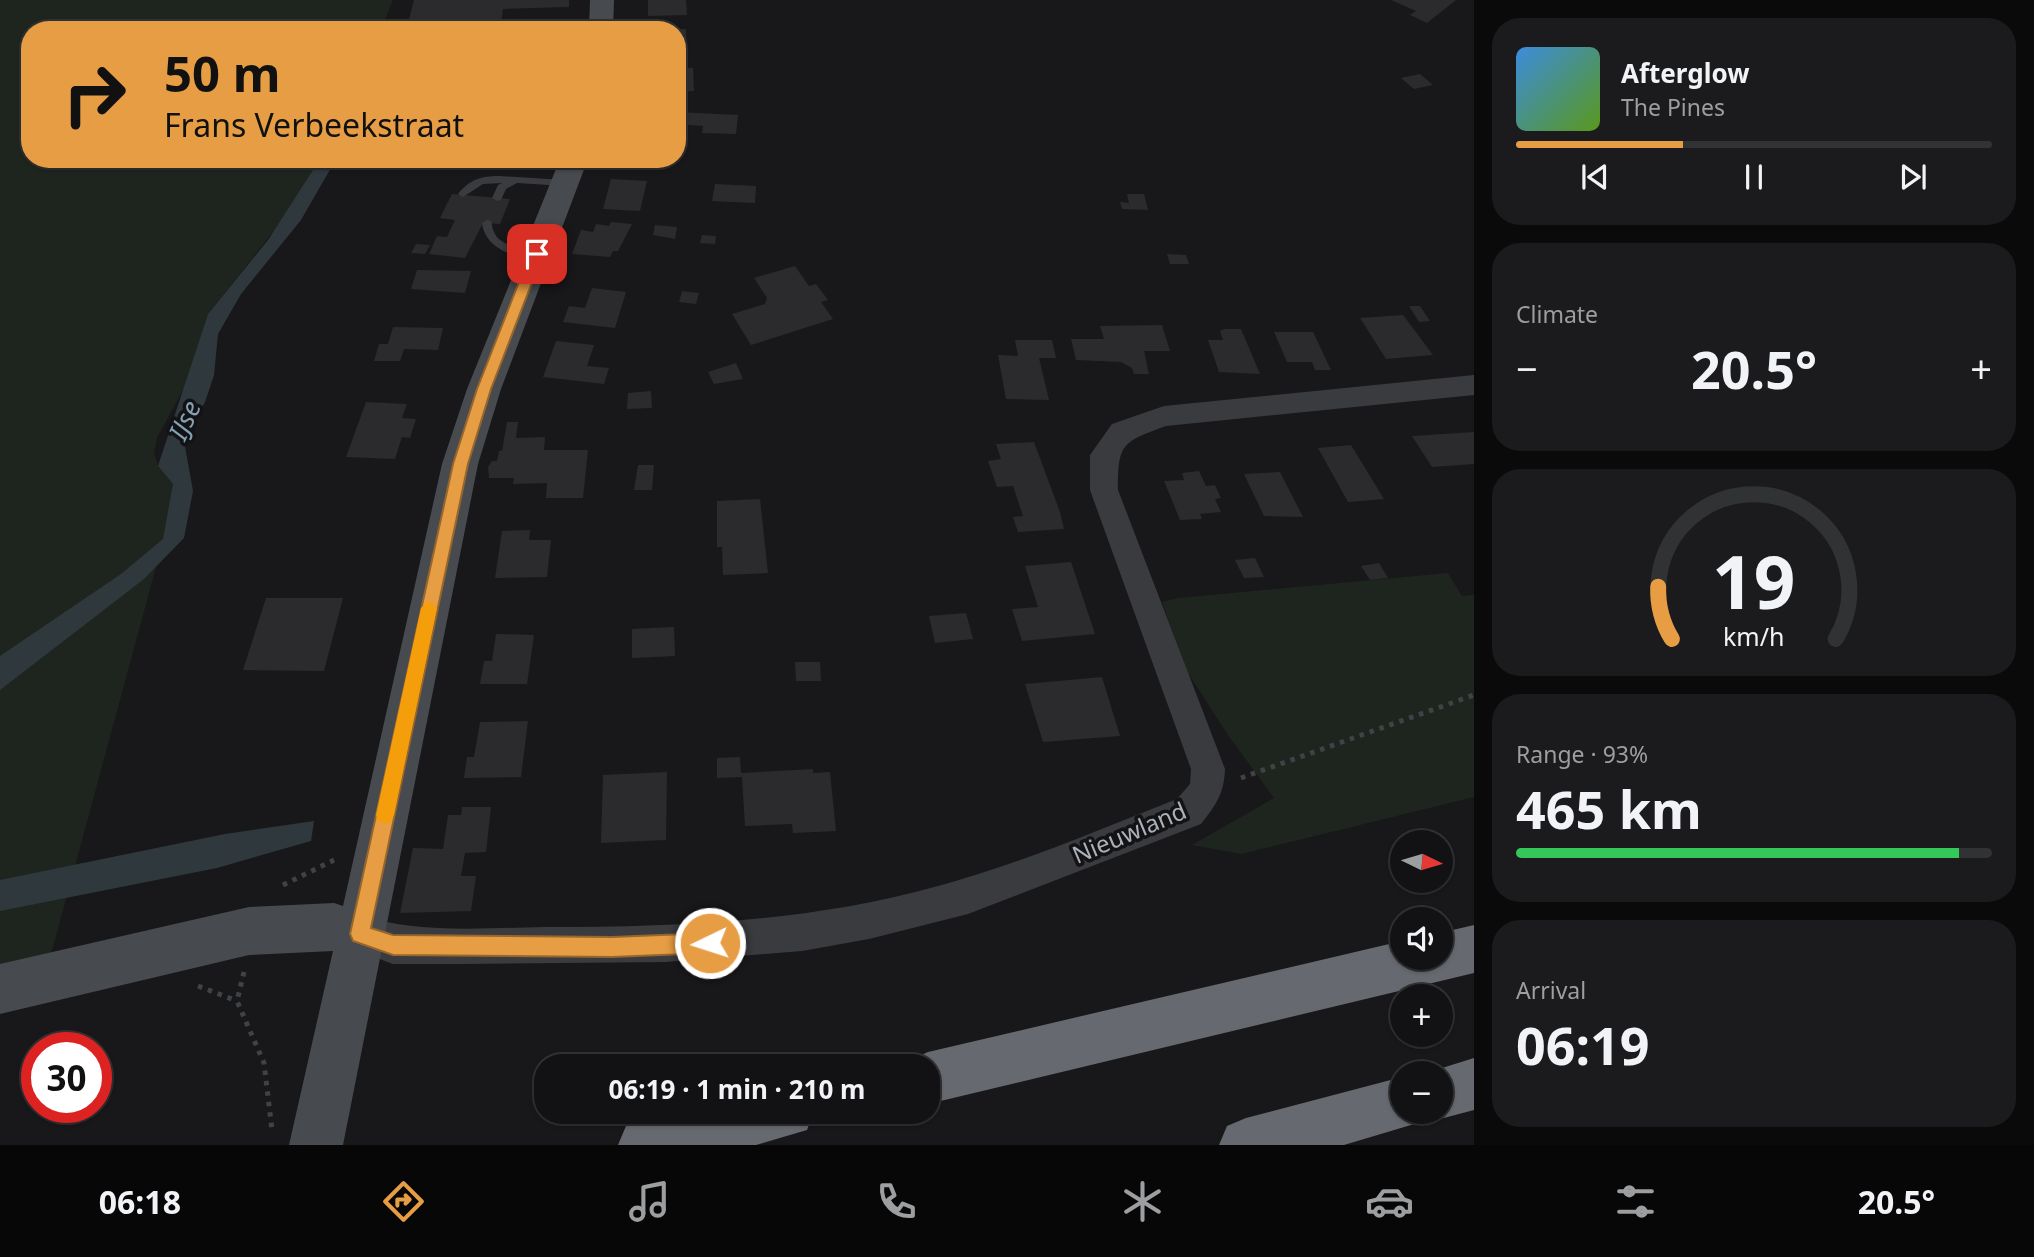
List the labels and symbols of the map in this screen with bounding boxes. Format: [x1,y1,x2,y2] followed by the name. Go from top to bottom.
[507,224,567,284] pin
[159,394,209,447] water label: IJse
[1067,793,1191,871] street label: Nieuwland
[1390,830,1452,892] north arrow
[673,906,747,980] position arrow
[21,1032,112,1123] speed limit sign: 30

